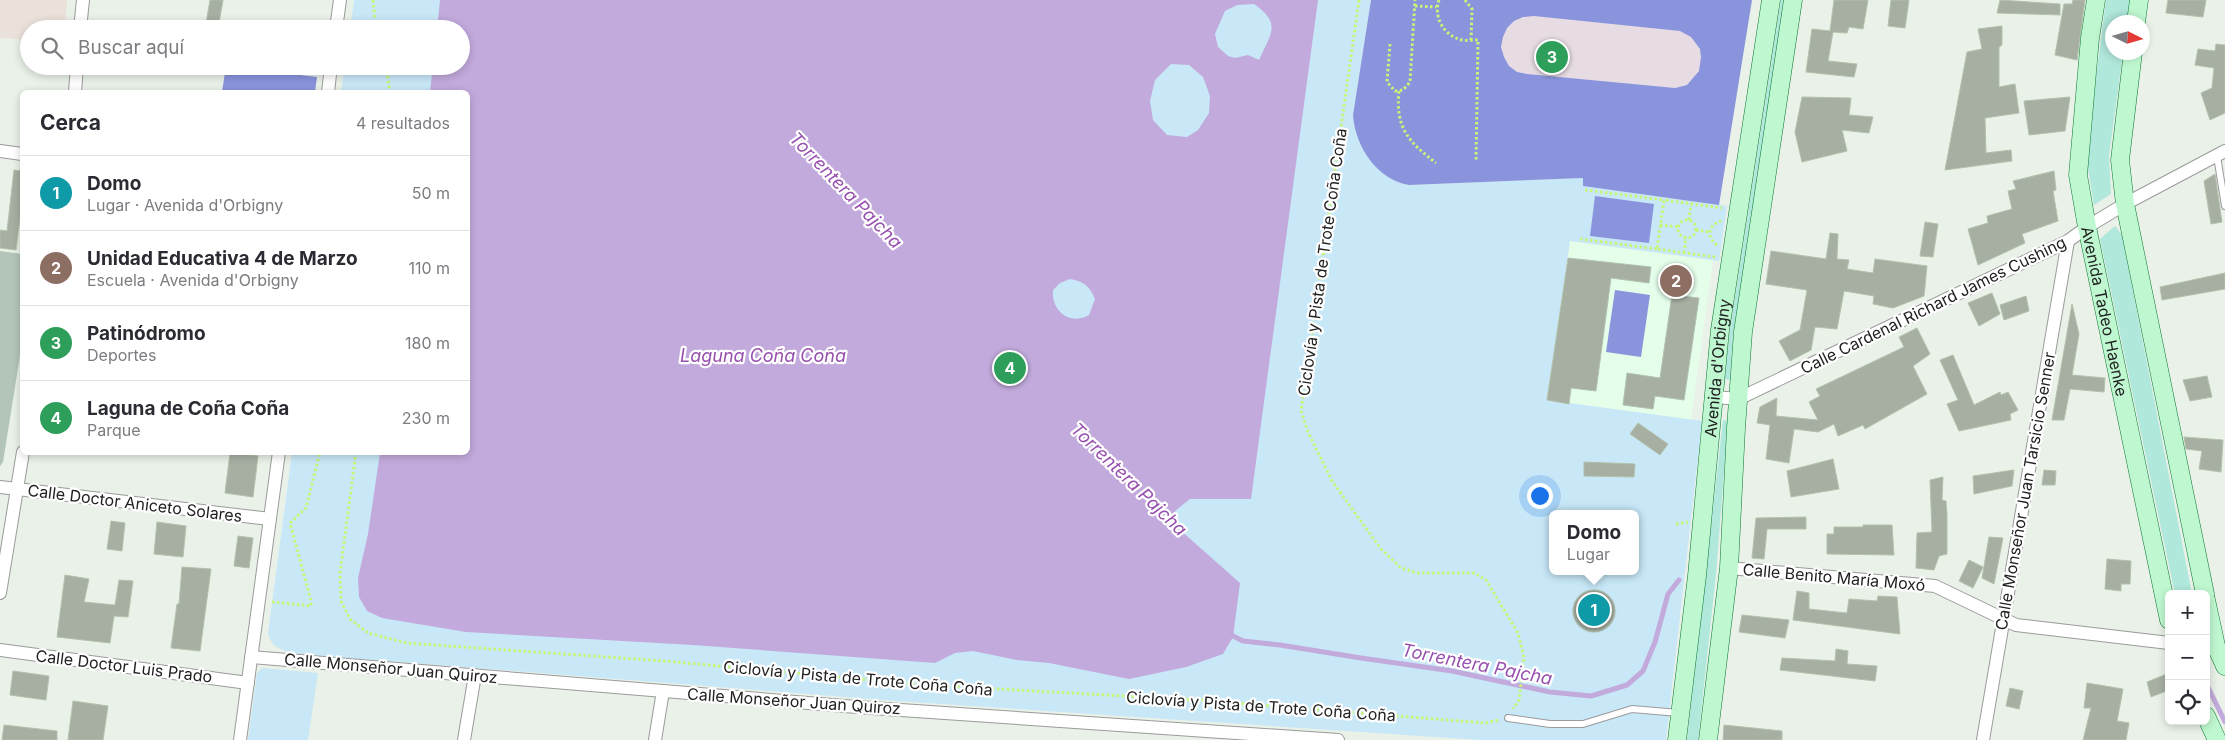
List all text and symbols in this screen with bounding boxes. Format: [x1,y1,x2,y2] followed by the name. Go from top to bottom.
[2105,15,2150,60] north arrow
[20,20,470,75] search box
[38,34,66,62] icon: search
[78,36,184,59] text: Buscar aquí
[1536,38,1568,76] pin: 3
[40,110,101,135] text: Cerca
[356,113,450,133] text: 4 resultados
[1293,127,1351,397] street label: Ciclovía y Pista de Trote Coña Coña
[785,128,907,252] water label: Torrentera Pajcha
[87,172,141,195] text: Domo
[53,183,59,203] text: 1
[412,183,450,203] text: 50 m
[87,195,283,215] text: Lugar · Avenida d'Orbigny
[2077,225,2132,398] street label: Avenida Tadeo Haenke
[1797,232,2069,378] street label: Calle Cardenal Richard James Cushing
[87,247,358,270] text: Unidad Educativa 4 de Marzo
[51,258,61,278] text: 2
[408,258,450,278] text: 110 m
[1660,262,1692,300] pin: 2
[87,270,299,290] text: Escuela · Avenida d'Orbigny
[1700,297,1735,438] street label: Avenida d'Orbigny
[87,322,206,345] text: Patinódromo
[51,333,61,353] text: 3
[405,333,450,353] text: 180 m
[87,345,156,365] text: Deportes
[680,345,846,366] water label: Laguna Coña Coña
[994,349,1026,387] pin: 4
[1991,350,2059,632] street label: Calle Monseñor Juan Tarsicio Senner
[87,397,289,420] text: Laguna de Coña Coña
[51,408,61,428] text: 4
[402,408,450,428] text: 230 m
[1067,418,1191,540] water label: Torrentera Pajcha
[87,420,141,440] text: Parque
[27,480,243,526] street label: Calle Doctor Aniceto Solares
[1527,483,1553,509] your location
[1549,510,1639,575] popup
[1567,521,1621,544] text: Domo
[1567,544,1610,564] text: Lugar
[1742,559,1926,595] street label: Calle Benito María Moxó
[2165,590,2210,725] map controls
[2165,590,2210,635] button: +
[1578,591,1610,629] pin: 1
[2165,635,2210,680] button: −
[1400,639,1554,689] water label: Torrentera Pajcha
[35,645,213,687] street label: Calle Doctor Luis Prado
[283,649,499,687] street label: Calle Monseñor Juan Quiroz
[723,656,993,700] street label: Ciclovía y Pista de Trote Coña Coña
[2165,680,2210,725] button: locate
[686,684,902,718] street label: Calle Monseñor Juan Quiroz
[1125,687,1397,725] street label: Ciclovía y Pista de Trote Coña Coña

